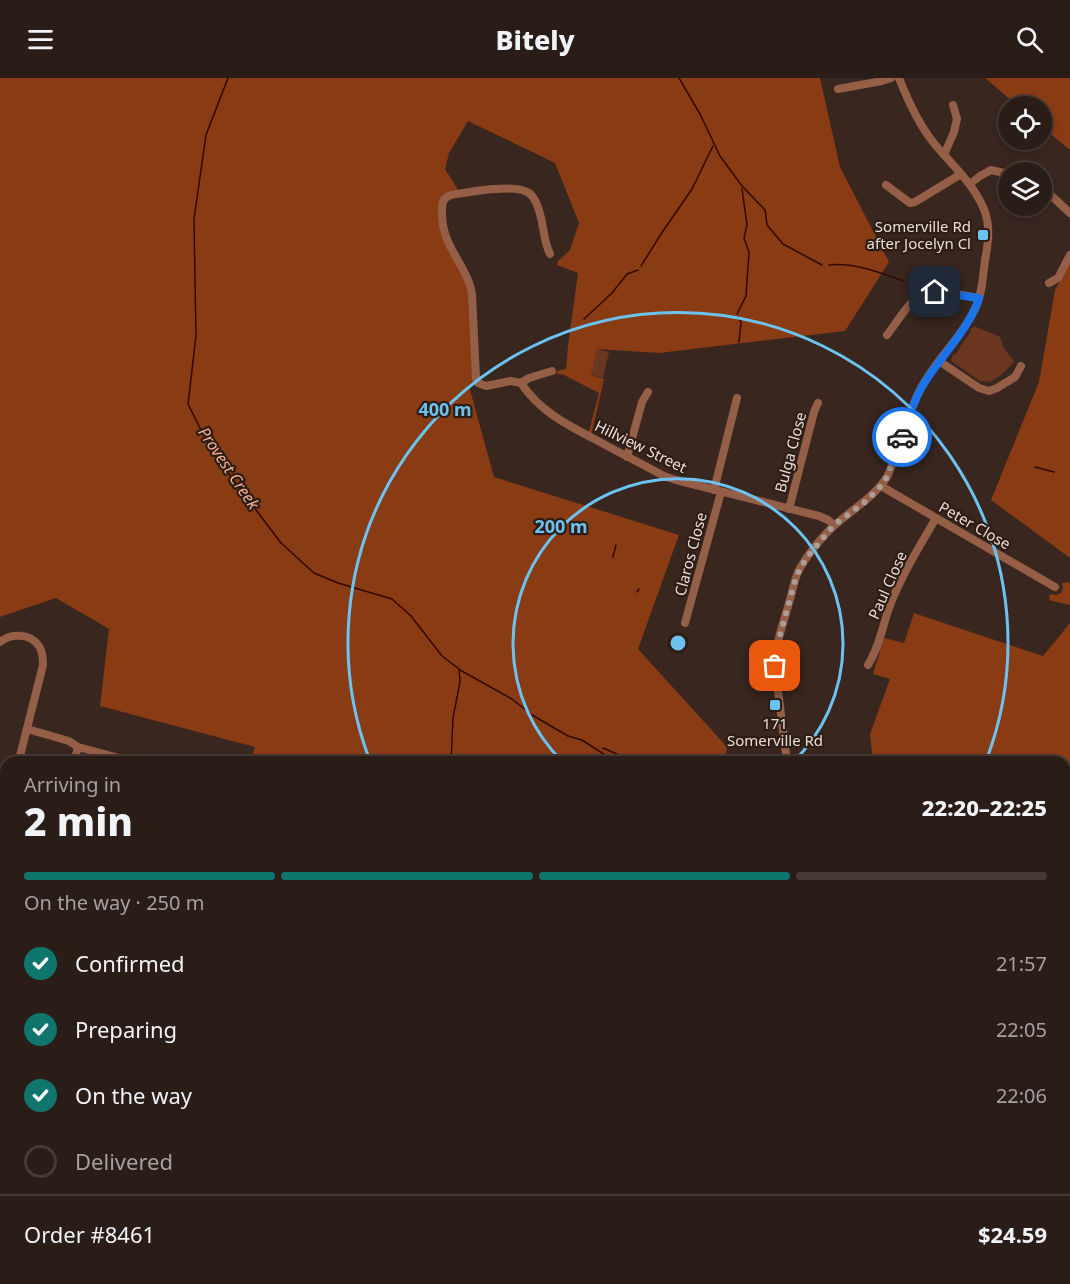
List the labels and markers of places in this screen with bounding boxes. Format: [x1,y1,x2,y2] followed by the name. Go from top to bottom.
[867,216,971,253] place label: Somerville Rd after Jocelyn Cl
[976,228,990,242] marker: Somerville Rd after Jocelyn Cl
[909,266,960,317] pin
[668,633,688,653] centre of rings
[749,640,800,691] pin
[768,698,782,712] marker: 171 Somerville Rd
[727,713,823,750] place label: 171 Somerville Rd

